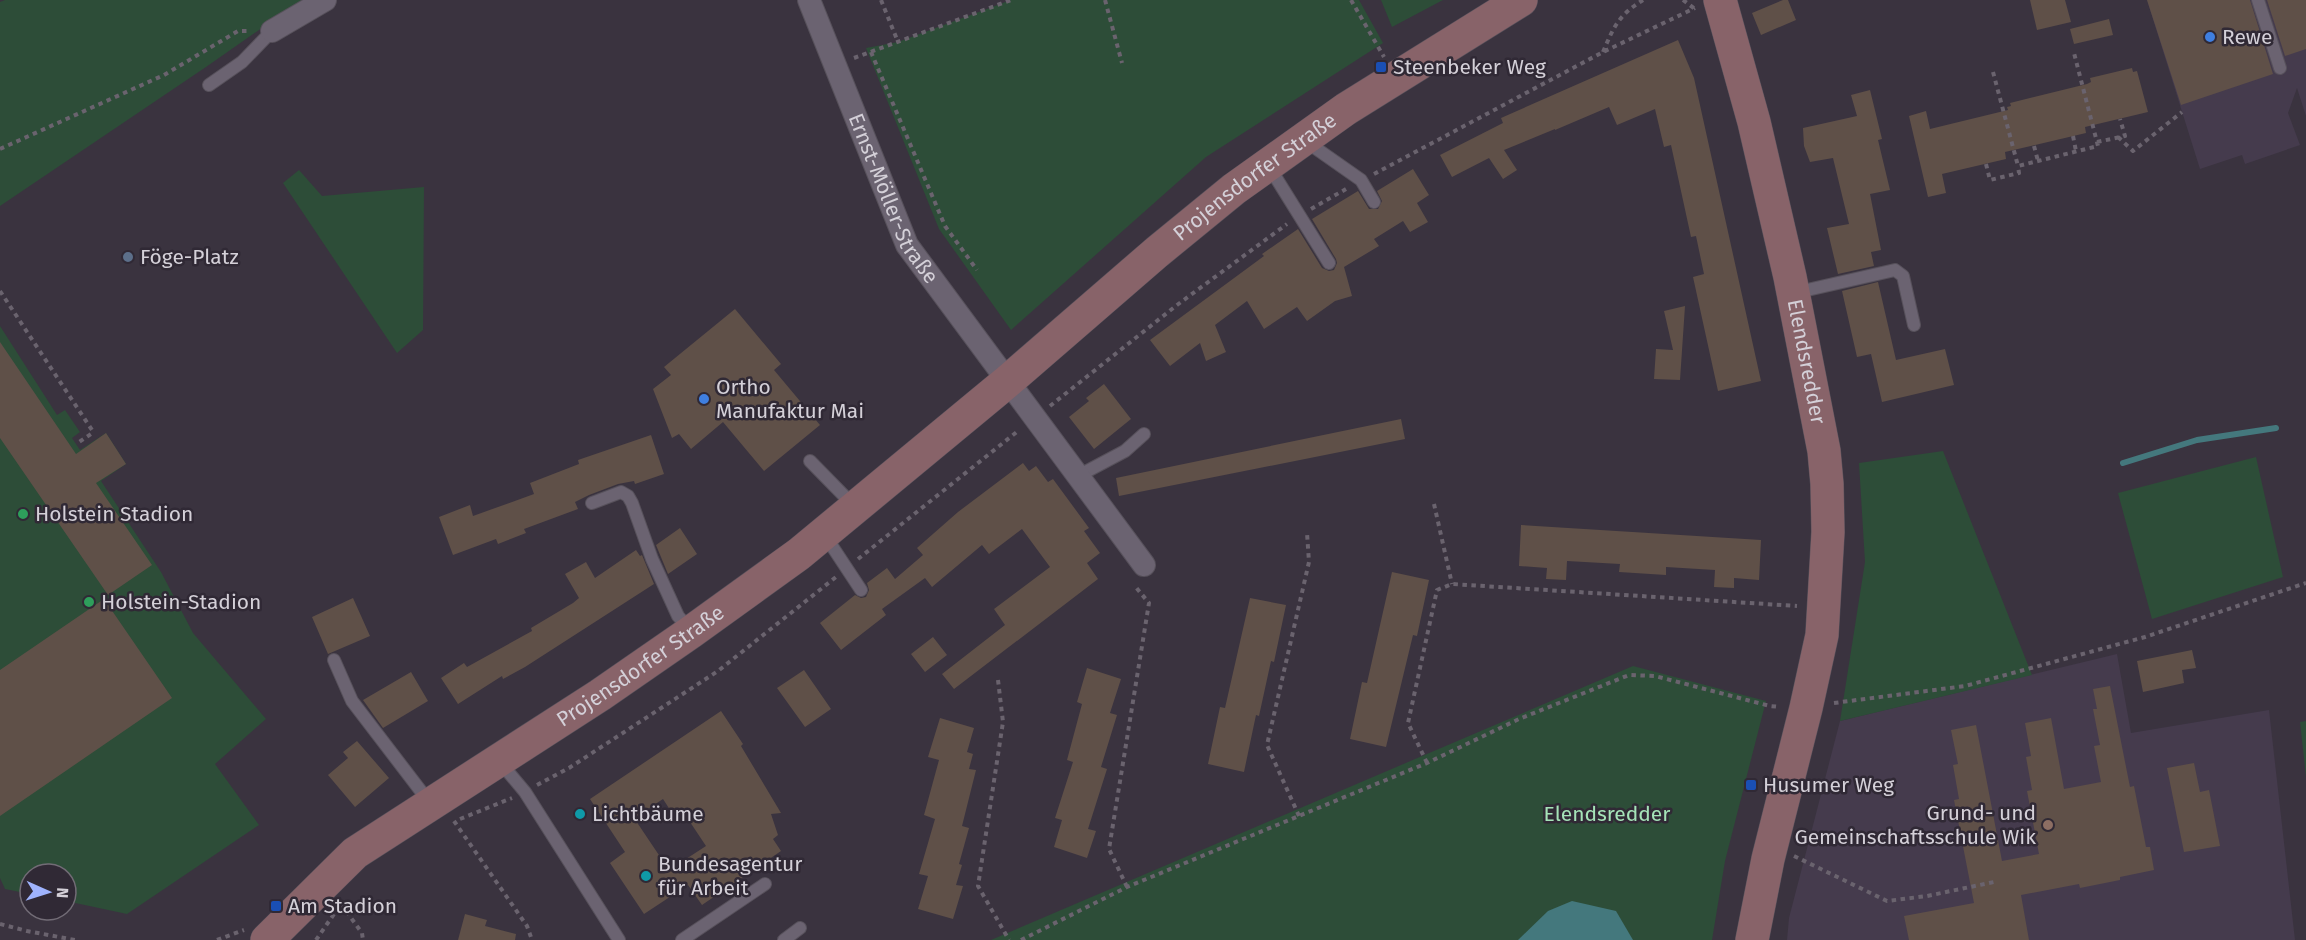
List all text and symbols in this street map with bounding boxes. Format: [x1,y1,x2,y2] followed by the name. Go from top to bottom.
[2222,24,2272,50] place label: Rewe
[2203,30,2217,44] marker: Rewe
[1393,54,1546,80] place label: Steenbeker Weg
[1374,60,1388,74] marker: Steenbeker Weg
[1168,107,1341,246] street label: Projensdorfer Straße
[843,110,944,289] street label: Ernst-Möller-Straße
[140,244,239,270] place label: Föge-Platz
[121,250,135,264] marker: Föge-Platz
[1782,297,1831,426] street label: Elendsredder
[716,374,864,424] place label: Ortho Manufaktur Mai
[697,392,711,406] marker: Ortho Manufaktur Mai
[35,501,193,527] place label: Holstein Stadion
[16,507,30,521] marker: Holstein Stadion
[101,589,261,615] place label: Holstein-Stadion
[82,595,96,609] marker: Holstein-Stadion
[552,599,729,733] street label: Projensdorfer Straße
[1763,772,1894,798] place label: Husumer Weg
[1744,778,1758,792] marker: Husumer Weg
[1794,800,2036,850] place label: Grund- und Gemeinschaftsschule Wik
[592,801,704,827] place label: Lichtbäume
[1544,801,1670,827] park label: Elendsredder
[573,807,587,821] marker: Lichtbäume
[2041,818,2055,832] marker: Grund- und Gemeinschaftsschule Wik
[658,851,802,901] place label: Bundesagentur für Arbeit
[18,862,78,922] north arrow
[639,869,653,883] marker: Bundesagentur für Arbeit
[53,887,72,899] text: N
[288,893,397,919] place label: Am Stadion
[269,899,283,913] marker: Am Stadion

